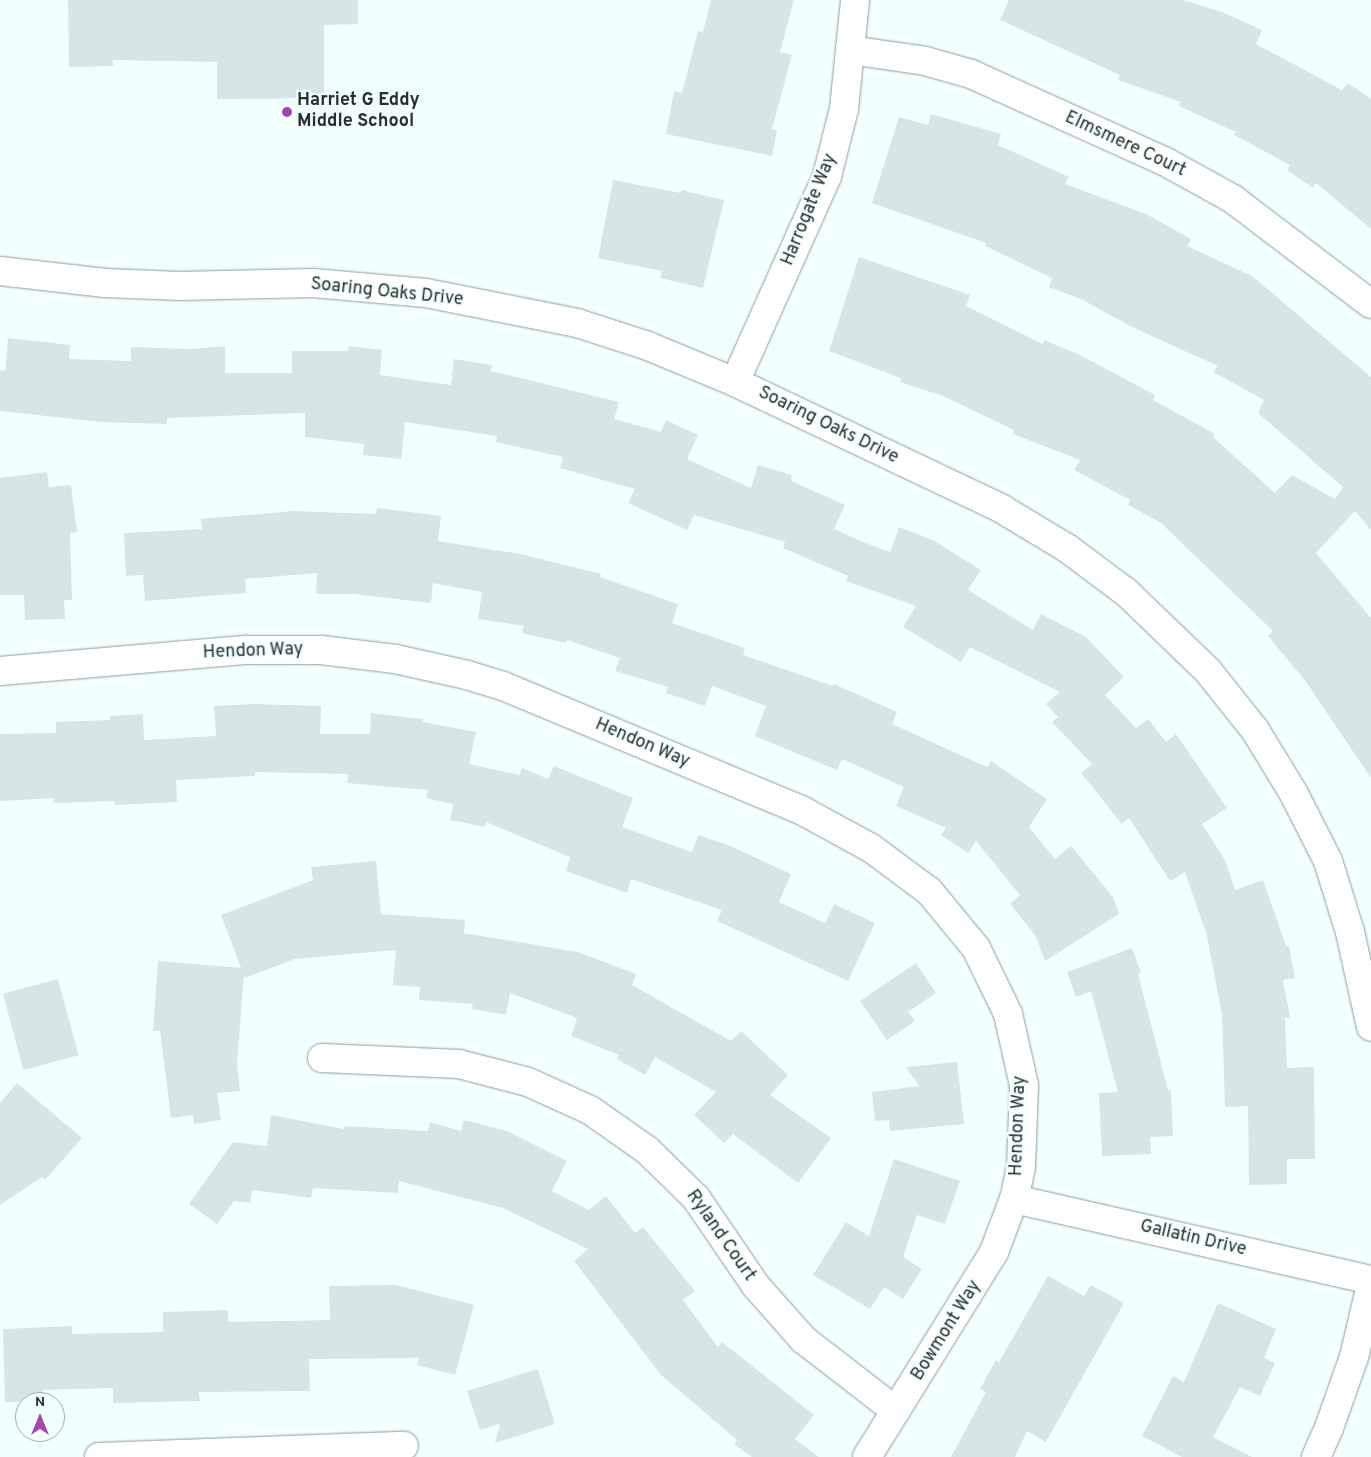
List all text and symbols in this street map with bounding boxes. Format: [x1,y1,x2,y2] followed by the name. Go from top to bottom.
[297,91,420,134] place label: Harriet G Eddy Middle School
[281,106,293,118] marker: Harriet G Eddy Middle School
[1061,107,1189,183] street label: Elmsmere Court
[778,151,842,269] street label: Harrogate Way
[310,274,464,312] street label: Soaring Oaks Drive
[754,383,902,469] street label: Soaring Oaks Drive
[202,639,304,665] street label: Hendon Way
[591,714,693,774] street label: Hendon Way
[1006,1075,1032,1177] street label: Hendon Way
[681,1186,759,1286] street label: Ryland Court
[1138,1216,1248,1262] street label: Gallatin Drive
[907,1277,987,1385] street label: Bowmont Way
[15,1392,65,1442] north arrow
[35,1394,45,1411] text: N

